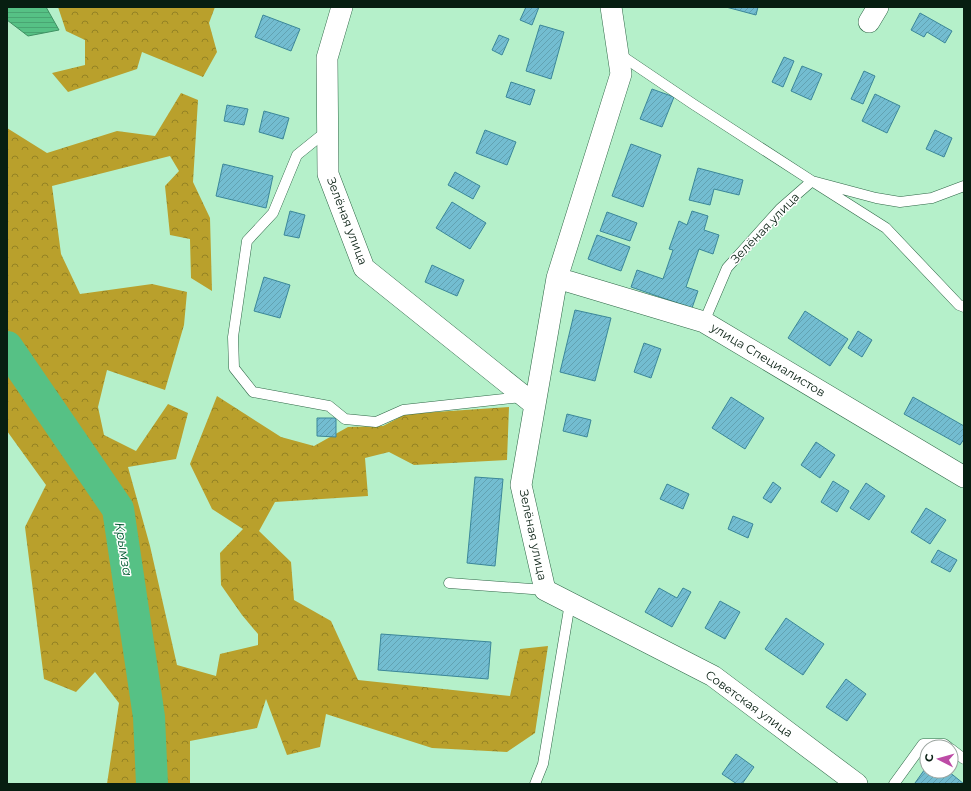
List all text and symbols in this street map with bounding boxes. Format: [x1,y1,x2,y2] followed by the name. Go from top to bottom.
[324,175,371,267] street label: Зелёная улица
[727,189,802,266] street label: Зелёная улица
[707,319,828,400] street label: улица Специалистов
[517,488,550,582] street label: Зелёная улица
[112,521,136,577] water label: Крымза
[703,667,796,740] street label: Советская улица
[919,739,959,779] north arrow
[922,753,936,763] text: С

